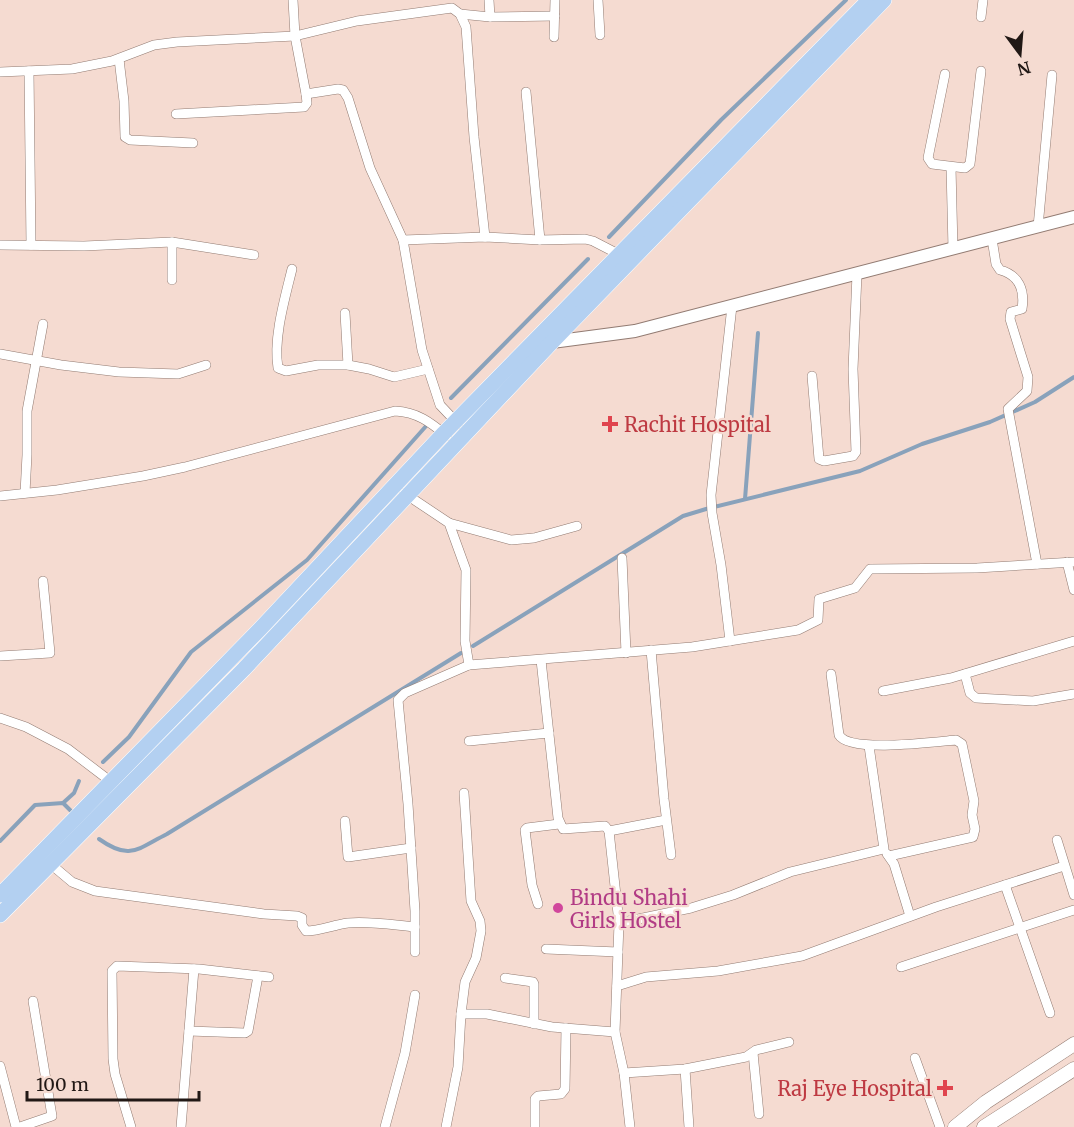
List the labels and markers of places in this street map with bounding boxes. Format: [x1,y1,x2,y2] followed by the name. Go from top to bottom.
[624,412,771,437] place label: Rachit Hospital
[601,415,619,433] marker: Rachit Hospital
[570,885,688,933] place label: Bindu Shahi Girls Hostel
[551,901,565,915] marker: Bindu Shahi Girls Hostel
[777,1076,932,1101] place label: Raj Eye Hospital
[936,1079,954,1097] marker: Raj Eye Hospital

